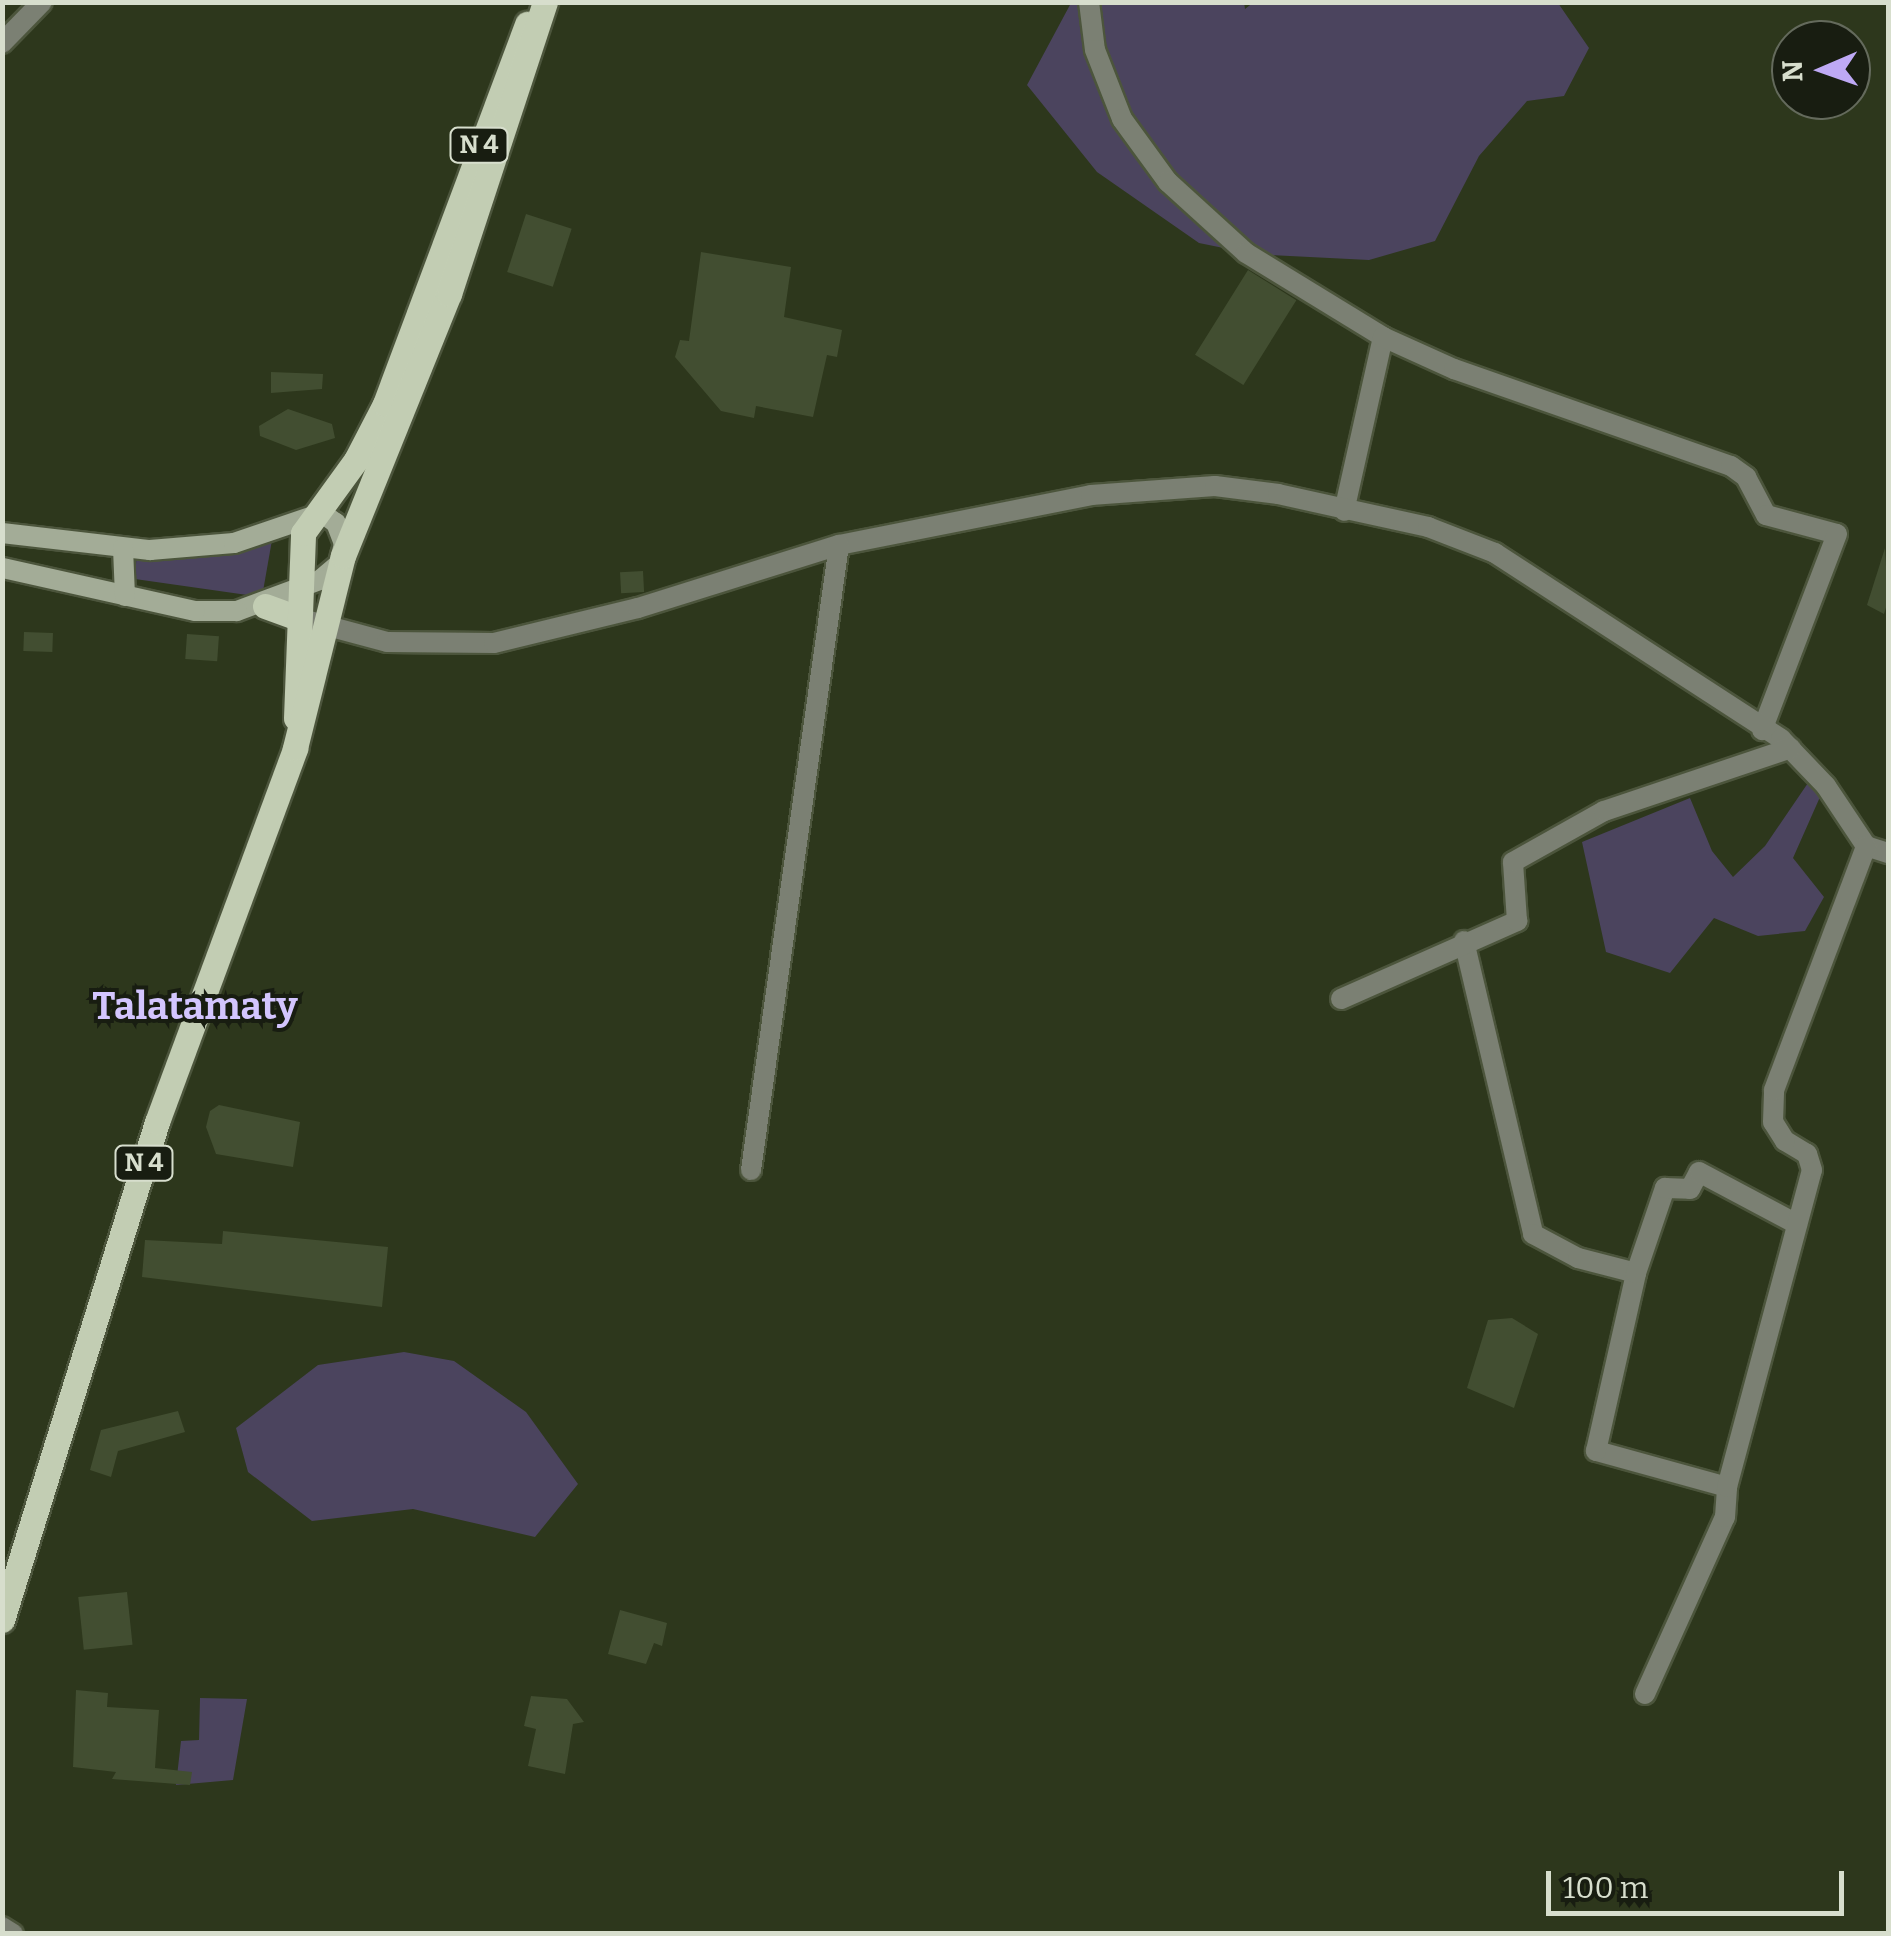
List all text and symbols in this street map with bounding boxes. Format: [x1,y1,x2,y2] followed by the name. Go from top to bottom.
[1771,20,1871,120] north arrow
[1776,60,1809,82] text: N
[449,125,509,165] road number: N 4
[92,984,298,1030] district label: Talatamaty
[114,1143,174,1183] road number: N 4
[1551,1851,1848,1913] scale bar
[1563,1870,1648,1906] text: 100 m

